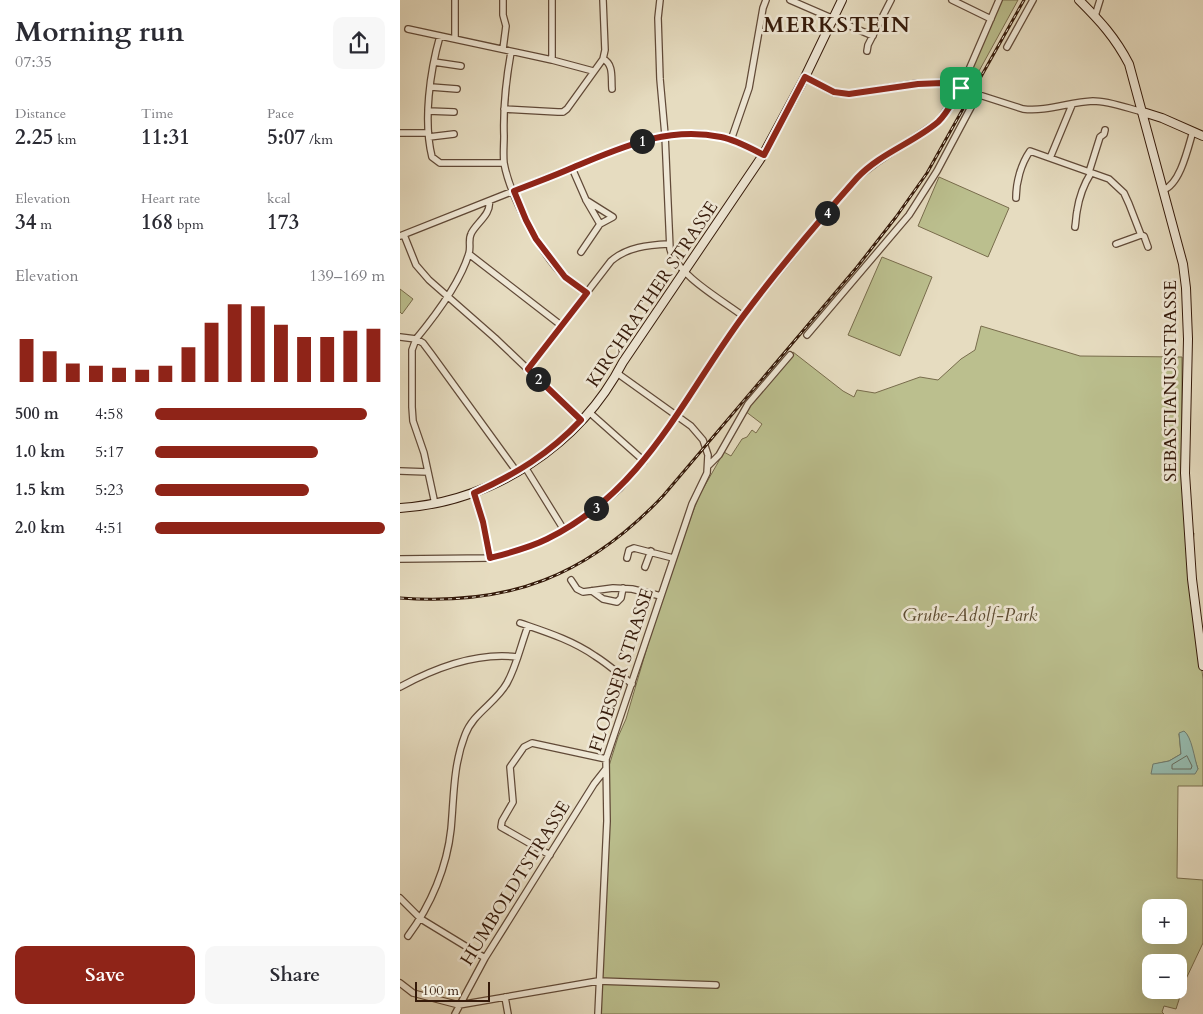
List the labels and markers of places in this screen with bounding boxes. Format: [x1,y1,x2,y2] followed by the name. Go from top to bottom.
[940,67,982,109] pin
[630,128,654,154] pin: 1
[814,200,840,226] pin: 4
[526,366,550,392] pin: 2
[584,496,608,520] pin: 3

